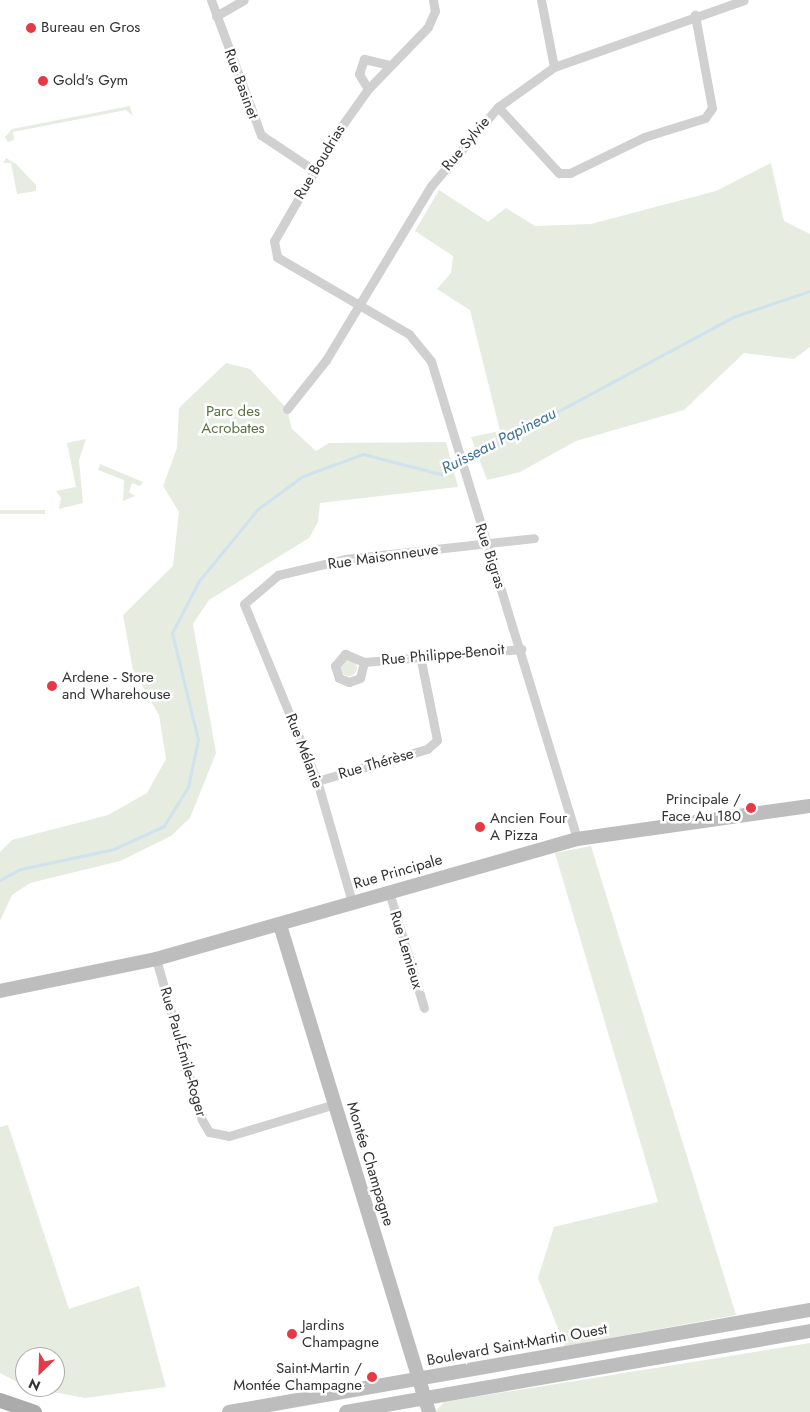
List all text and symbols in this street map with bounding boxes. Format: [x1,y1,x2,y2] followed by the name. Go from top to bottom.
[41,19,140,37] place label: Bureau en Gros
[25,22,37,34] marker: Bureau en Gros
[220,47,262,121] street label: Rue Basinet
[53,72,128,90] place label: Gold's Gym
[37,75,49,87] marker: Gold's Gym
[438,113,494,175] street label: Rue Sylvie
[291,121,349,203] street label: Rue Boudrias
[201,402,265,437] park label: Parc des Acrobates
[438,404,560,478] water label: Ruisseau Papineau
[471,521,509,591] street label: Rue Bigras
[327,540,439,574] street label: Rue Maisonneuve
[381,641,505,669] street label: Rue Philippe-Benoit
[62,668,170,703] place label: Ardene - Store and Wharehouse
[46,680,58,692] marker: Ardene - Store and Wharehouse
[282,711,326,791] street label: Rue Mélanie
[336,745,416,783] street label: Rue Thérèse
[661,790,741,825] place label: Principale / Face Au 180
[745,802,757,814] marker: Principale / Face Au 180
[490,809,567,844] place label: Ancien Four A Pizza
[474,821,486,833] marker: Ancien Four A Pizza
[352,851,444,893] street label: Rue Principale
[386,909,426,991] street label: Rue Lemieux
[156,985,210,1119] street label: Rue Paul-Émile-Roger
[343,1100,397,1228] street label: Montée Champagne
[302,1316,379,1351] place label: Jardins Champagne
[425,1320,609,1370] street label: Boulevard Saint-Martin Ouest
[286,1328,298,1340] marker: Jardins Champagne
[15,1347,65,1397] north arrow
[233,1359,362,1394] place label: Saint-Martin / Montée Champagne
[366,1371,378,1383] marker: Saint-Martin / Montée Champagne
[25,1373,43,1396] text: N

